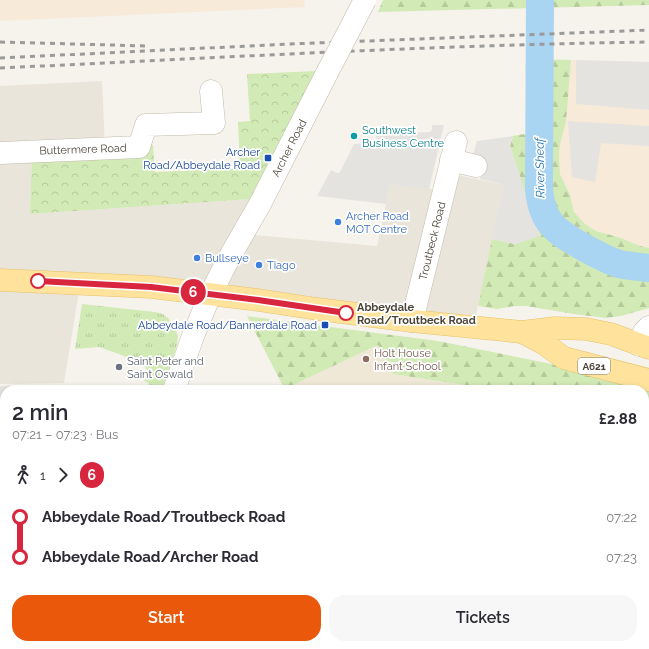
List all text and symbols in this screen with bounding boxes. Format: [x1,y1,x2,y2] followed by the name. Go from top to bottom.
[269,117,310,179] street label: Archer Road
[362,124,445,150] place label: Southwest Business Centre
[349,131,359,141] marker: Southwest Business Centre
[532,136,548,198] water label: River Sheaf
[39,141,127,158] street label: Buttermere Road
[143,146,260,172] place label: Archer Road/Abbeydale Road
[263,153,273,163] marker: Archer Road/Abbeydale Road
[416,200,449,282] street label: Troutbeck Road
[346,210,409,236] place label: Archer Road MOT Centre
[333,217,343,227] marker: Archer Road MOT Centre
[205,252,249,265] place label: Bullseye
[192,253,202,263] marker: Bullseye
[267,259,296,272] place label: Tiago
[254,260,264,270] marker: Tiago
[30,273,46,289] unlabelled marker
[180,279,206,305] line badge: 6
[189,284,197,300] text: 6
[357,301,476,327] place label: Abbeydale Road/Troutbeck Road
[338,305,354,321] marker: Abbeydale Road/Troutbeck Road
[138,319,317,332] place label: Abbeydale Road/Bannerdale Road
[320,320,330,330] marker: Abbeydale Road/Bannerdale Road
[374,347,441,373] place label: Holt House Infant School
[361,354,371,364] marker: Holt House Infant School
[127,355,204,381] place label: Saint Peter and Saint Oswald
[578,358,610,374] road number: A621
[114,362,124,372] marker: Saint Peter and Saint Oswald
[12,399,68,425] text: 2 min
[599,410,637,428] text: £2.88
[12,427,118,442] text: 07:21 – 07:23 · Bus
[12,464,34,486] icon: walk
[52,464,74,486] icon: forward
[88,467,96,483] text: 6
[40,468,46,483] text: 1
[42,508,285,526] text: Abbeydale Road/Troutbeck Road
[606,510,637,525] text: 07:22
[42,548,258,566] text: Abbeydale Road/Archer Road
[606,550,637,565] text: 07:23
[12,595,321,641] button: Start
[329,595,637,641] button: Tickets

